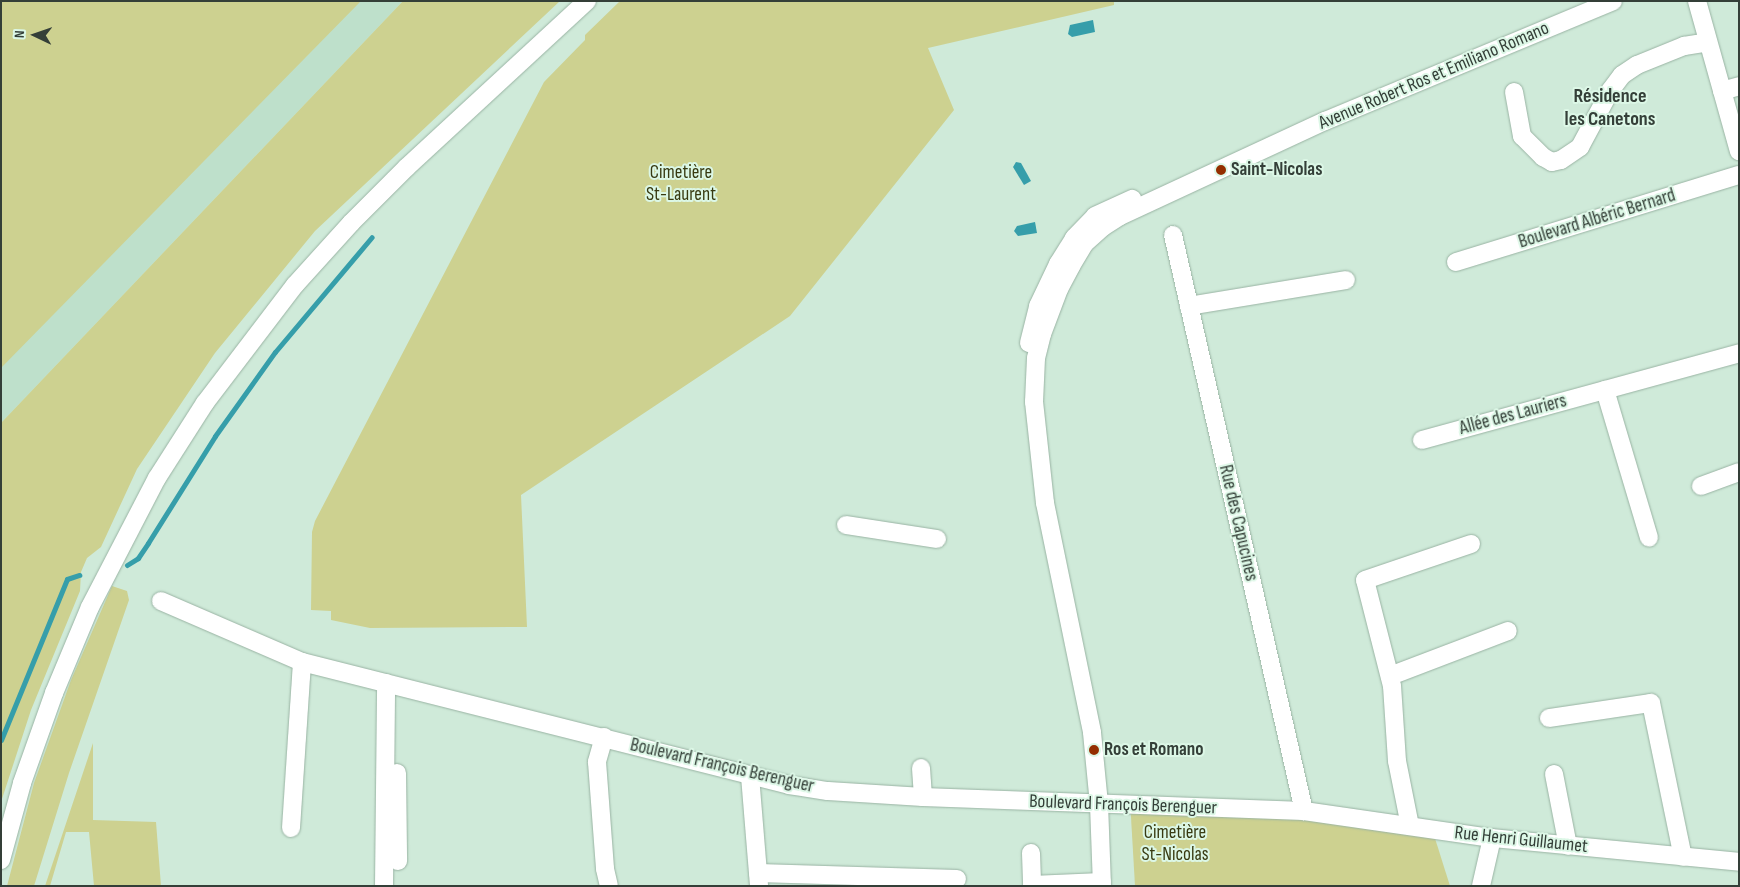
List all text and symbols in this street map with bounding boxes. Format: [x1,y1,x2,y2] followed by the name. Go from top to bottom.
[10,10,60,60] north arrow
[1315,17,1553,135] street label: Avenue Robert Ros et Emiliano Romano
[11,30,28,38] text: N
[1565,85,1655,132] district label: Résidence les Canetons
[1231,159,1322,181] place label: Saint-Nicolas
[646,162,716,206] park label: Cimetière St-Laurent
[1215,164,1227,176] marker: Saint-Nicolas
[1516,184,1678,254] street label: Boulevard Albéric Bernard
[1457,390,1569,440] street label: Allée des Lauriers
[1214,463,1262,583] street label: Rue des Capucines
[628,734,816,798] street label: Boulevard François Berenguer
[1104,739,1203,761] place label: Ros et Romano
[1088,744,1100,756] marker: Ros et Romano
[1029,790,1217,820] street label: Boulevard François Berenguer
[1141,822,1209,866] park label: Cimetière St-Nicolas
[1453,822,1589,858] street label: Rue Henri Guillaumet

